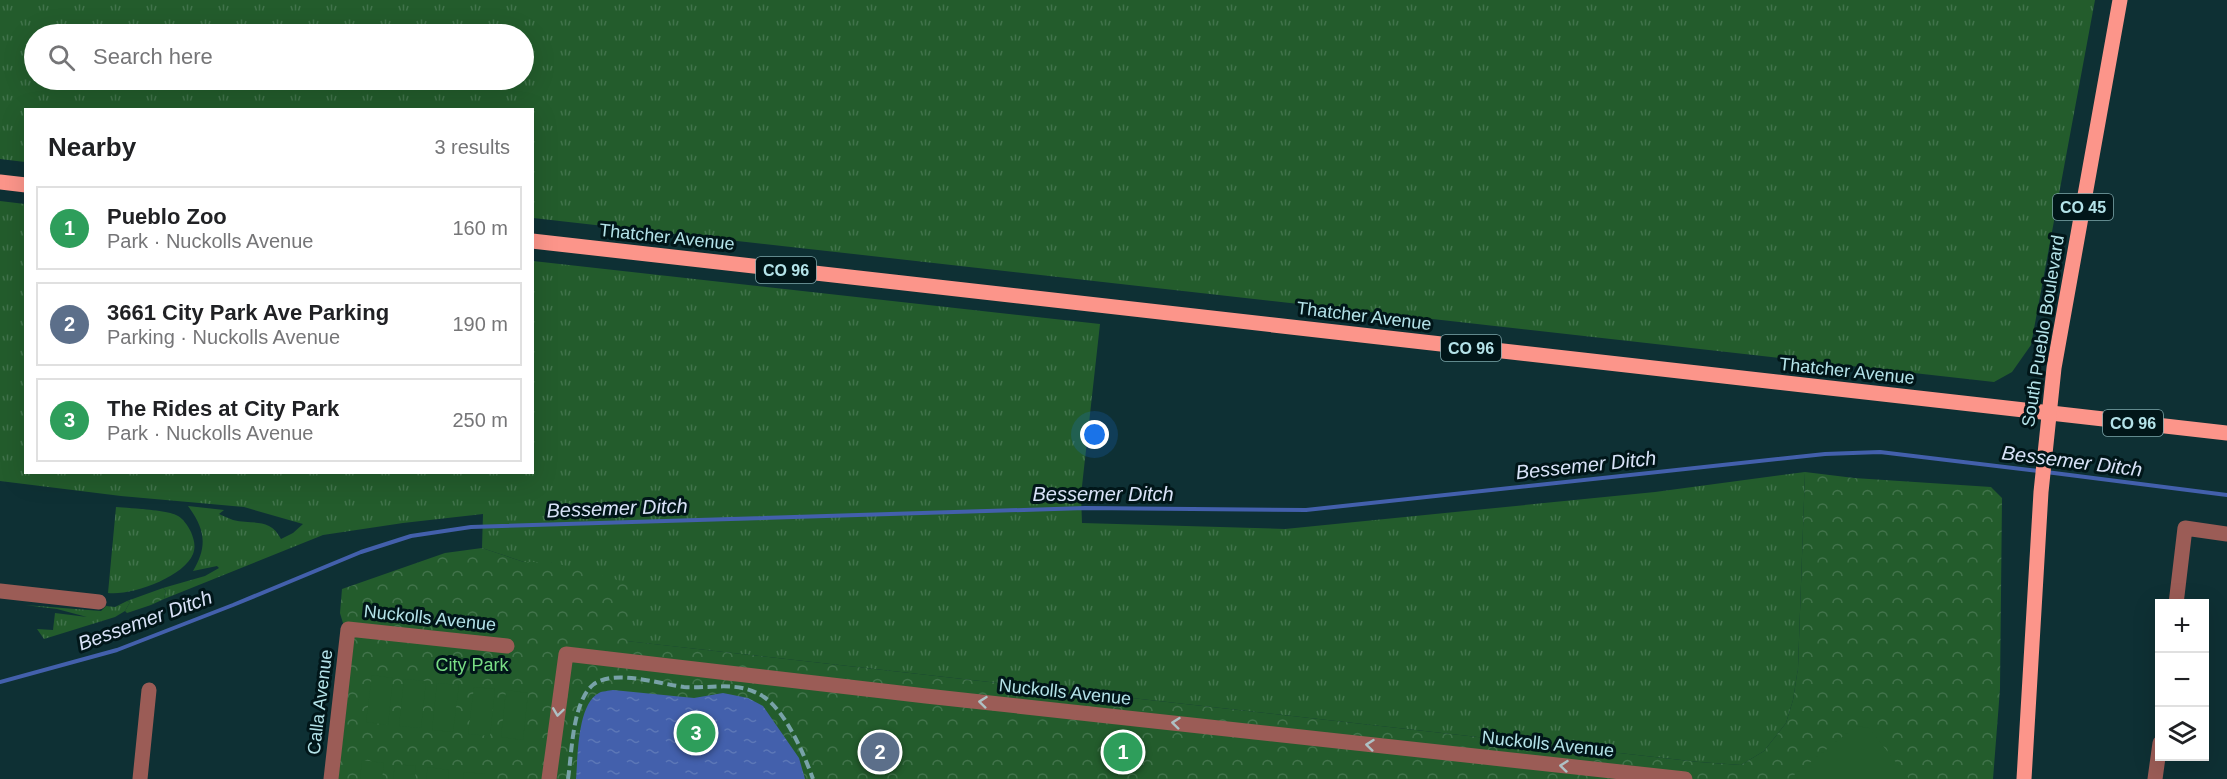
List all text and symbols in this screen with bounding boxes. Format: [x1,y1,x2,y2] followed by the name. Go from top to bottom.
[24,24,534,90] search box
[45,41,78,74] icon: search
[93,44,213,69] text: Search here
[48,132,136,162] text: Nearby
[434,136,510,158] text: 3 results
[2053,194,2113,220] road number: CO 45
[107,204,227,229] text: Pueblo Zoo
[64,217,75,239] text: 1
[452,217,508,239] text: 160 m
[598,220,736,254] street label: Thatcher Avenue
[107,230,313,252] text: Park · Nuckolls Avenue
[2018,234,2068,428] street label: South Pueblo Boulevard
[756,257,816,283] road number: CO 96
[1295,298,1433,334] street label: Thatcher Avenue
[107,300,389,325] text: 3661 City Park Ave Parking
[64,313,75,335] text: 2
[452,313,508,335] text: 190 m
[107,326,340,348] text: Parking · Nuckolls Avenue
[1441,335,1501,361] road number: CO 96
[1778,354,1916,388] street label: Thatcher Avenue
[107,396,339,421] text: The Rides at City Park
[64,409,75,431] text: 3
[452,409,508,431] text: 250 m
[2103,410,2163,436] road number: CO 96
[1080,420,1109,449] your location
[107,422,313,444] text: Park · Nuckolls Avenue
[2001,441,2143,481] water label: Bessemer Ditch
[1515,447,1657,483] water label: Bessemer Ditch
[1032,483,1174,505] water label: Bessemer Ditch
[546,495,688,521] water label: Bessemer Ditch
[75,586,215,654] water label: Bessemer Ditch
[2155,599,2209,761] map controls
[2155,599,2209,653] button: +
[363,601,497,635] street label: Nuckolls Avenue
[304,648,336,756] street label: Calla Avenue
[2155,653,2209,707] button: −
[435,655,510,675] park label: City Park
[998,675,1132,709] street label: Nuckolls Avenue
[978,696,987,709] one-way arrow
[2155,707,2209,761] button: layers
[552,708,564,717] one-way arrow
[676,710,716,756] pin: 3
[1172,718,1181,730] one-way arrow
[1481,727,1615,761] street label: Nuckolls Avenue
[860,730,900,774] pin: 2
[1104,730,1142,774] pin: 1
[1366,739,1375,751] one-way arrow
[1560,760,1569,773] one-way arrow

